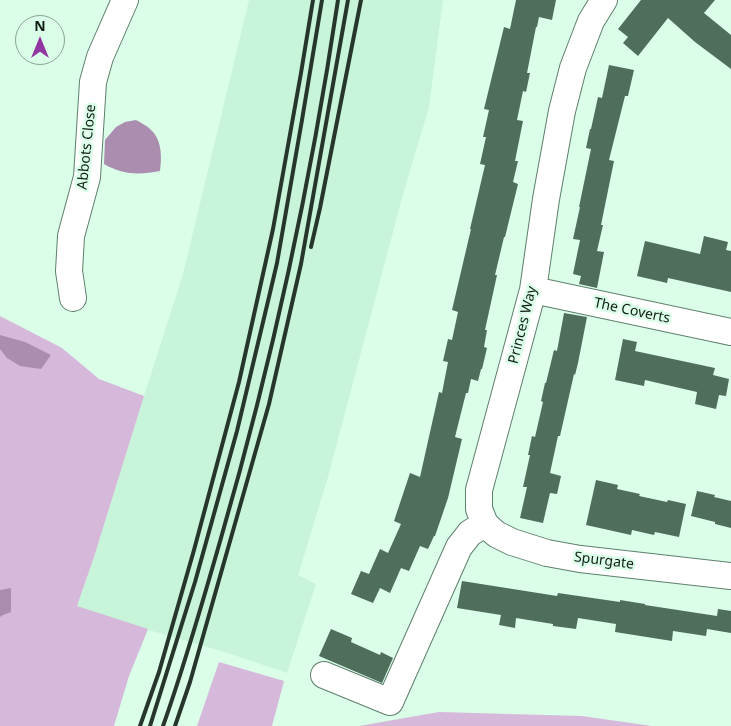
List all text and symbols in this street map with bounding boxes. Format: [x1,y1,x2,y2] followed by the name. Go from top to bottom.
[15,15,65,65] north arrow
[34,16,46,35] text: N
[74,104,100,190] street label: Abbots Close
[505,285,541,365] street label: Princes Way
[592,295,672,327] street label: The Coverts
[573,549,635,573] street label: Spurgate

